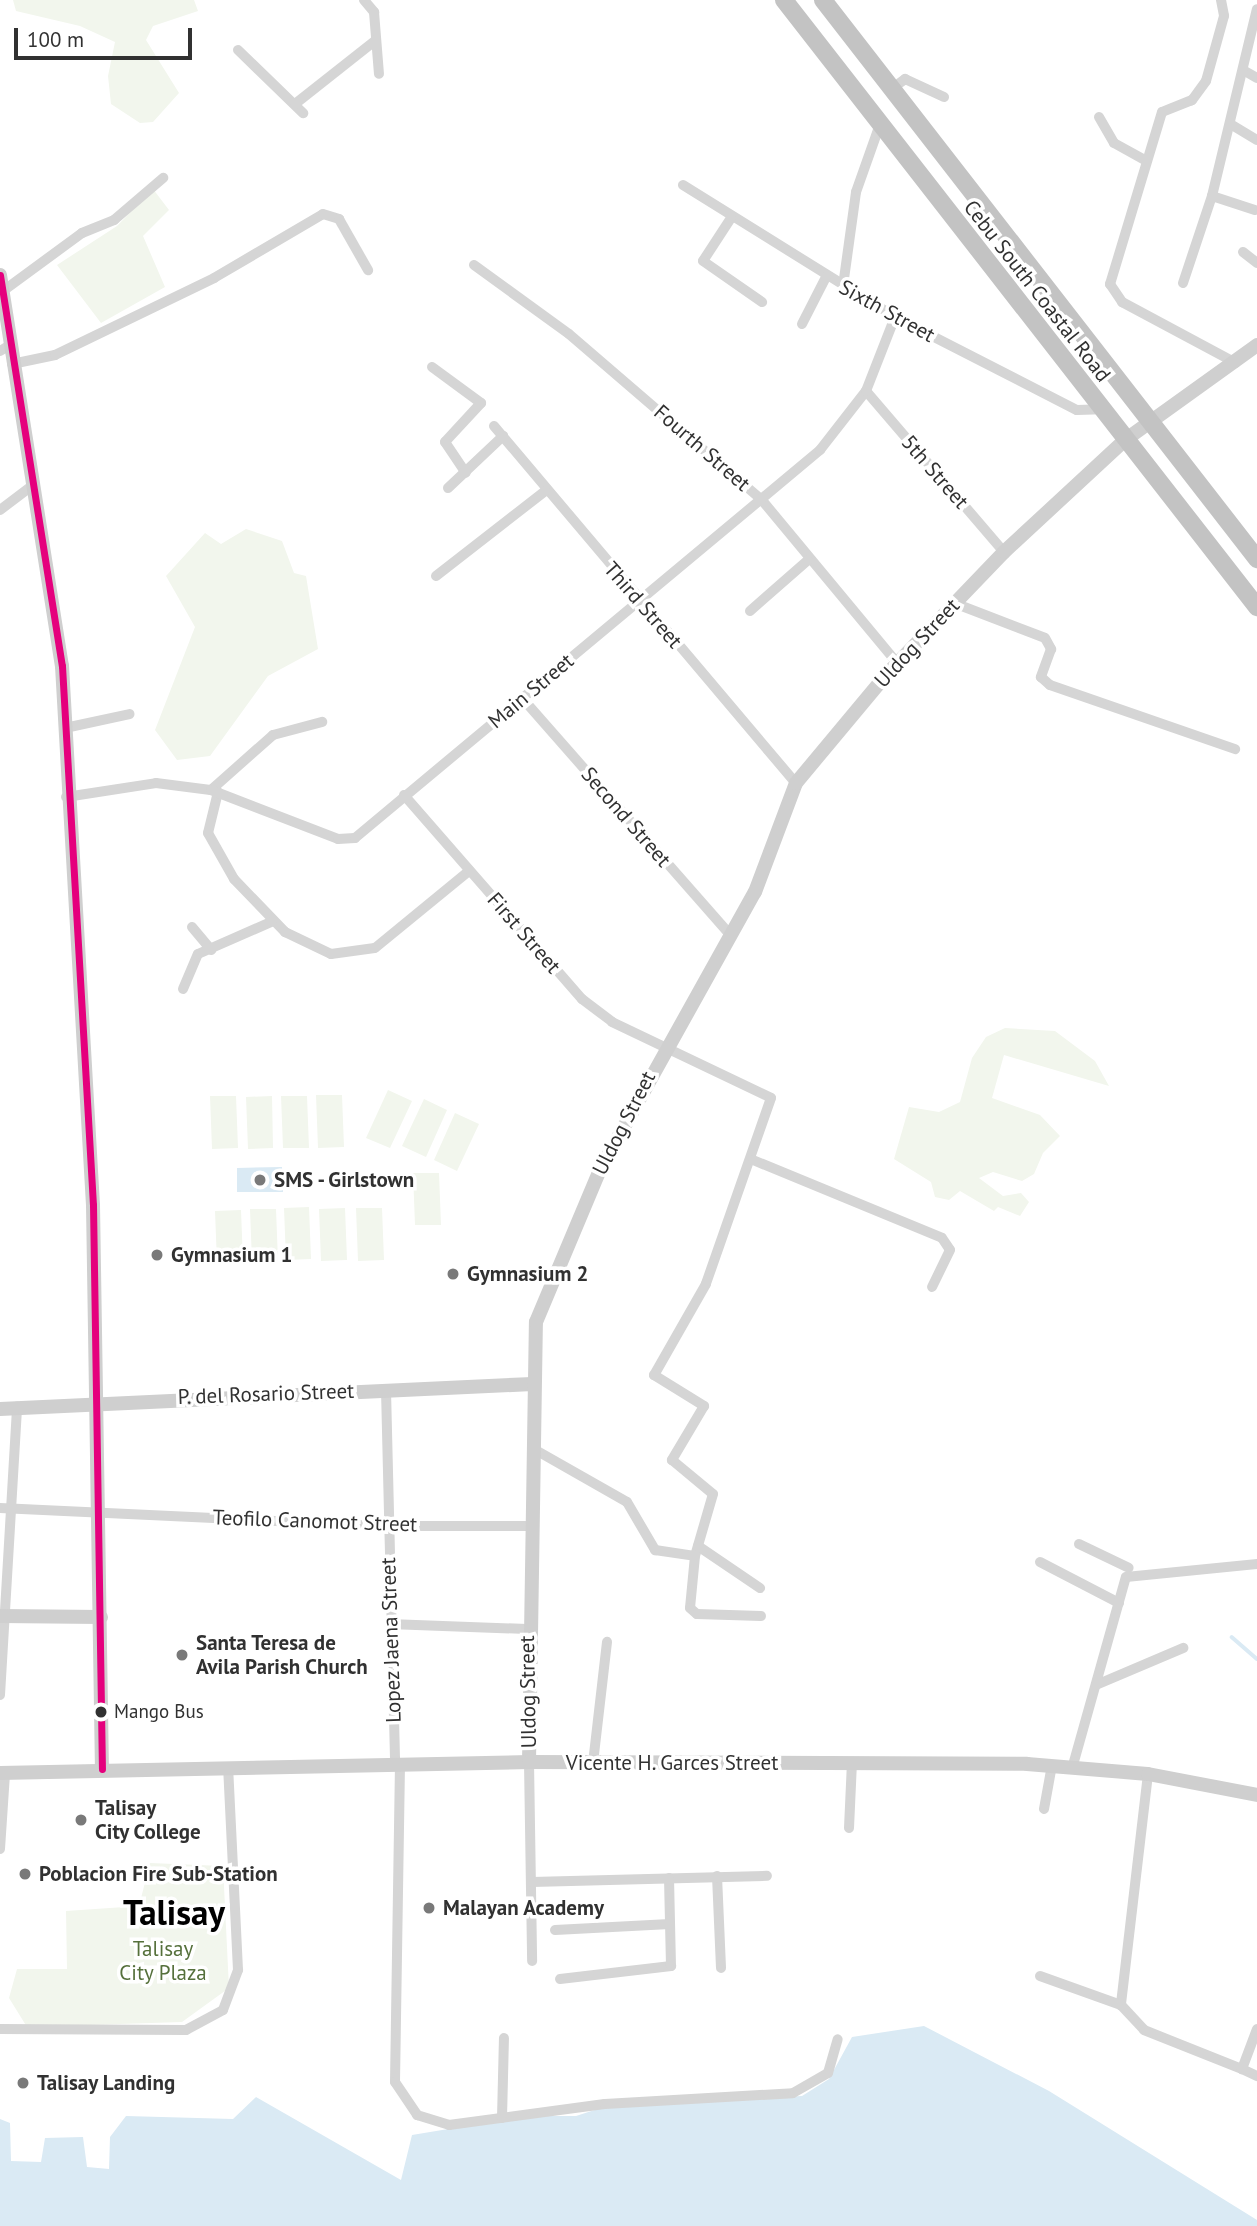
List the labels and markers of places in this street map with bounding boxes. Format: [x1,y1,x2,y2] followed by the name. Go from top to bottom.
[274,1167,417,1193] place label: SMS - Girlstown
[252,1172,268,1188] marker: SMS - Girlstown
[171,1242,293,1268] place label: Gymnasium 1
[149,1247,165,1263] marker: Gymnasium 1
[467,1261,589,1287] place label: Gymnasium 2
[445,1266,461,1282] marker: Gymnasium 2
[196,1630,368,1680] place label: Santa Teresa de Avila Parish Church
[174,1647,190,1663] marker: Santa Teresa de Avila Parish Church
[114,1701,204,1723] place label: Mango Bus
[94,1705,108,1719] marker: Mango Bus
[95,1795,202,1845] place label: Talisay City College
[73,1812,89,1828] marker: Talisay City College
[39,1861,278,1887] place label: Poblacion Fire Sub-Station
[17,1866,33,1882] marker: Poblacion Fire Sub-Station
[443,1895,605,1921] place label: Malayan Academy
[421,1900,437,1916] marker: Malayan Academy
[37,2070,176,2096] place label: Talisay Landing
[15,2075,31,2091] marker: Talisay Landing

